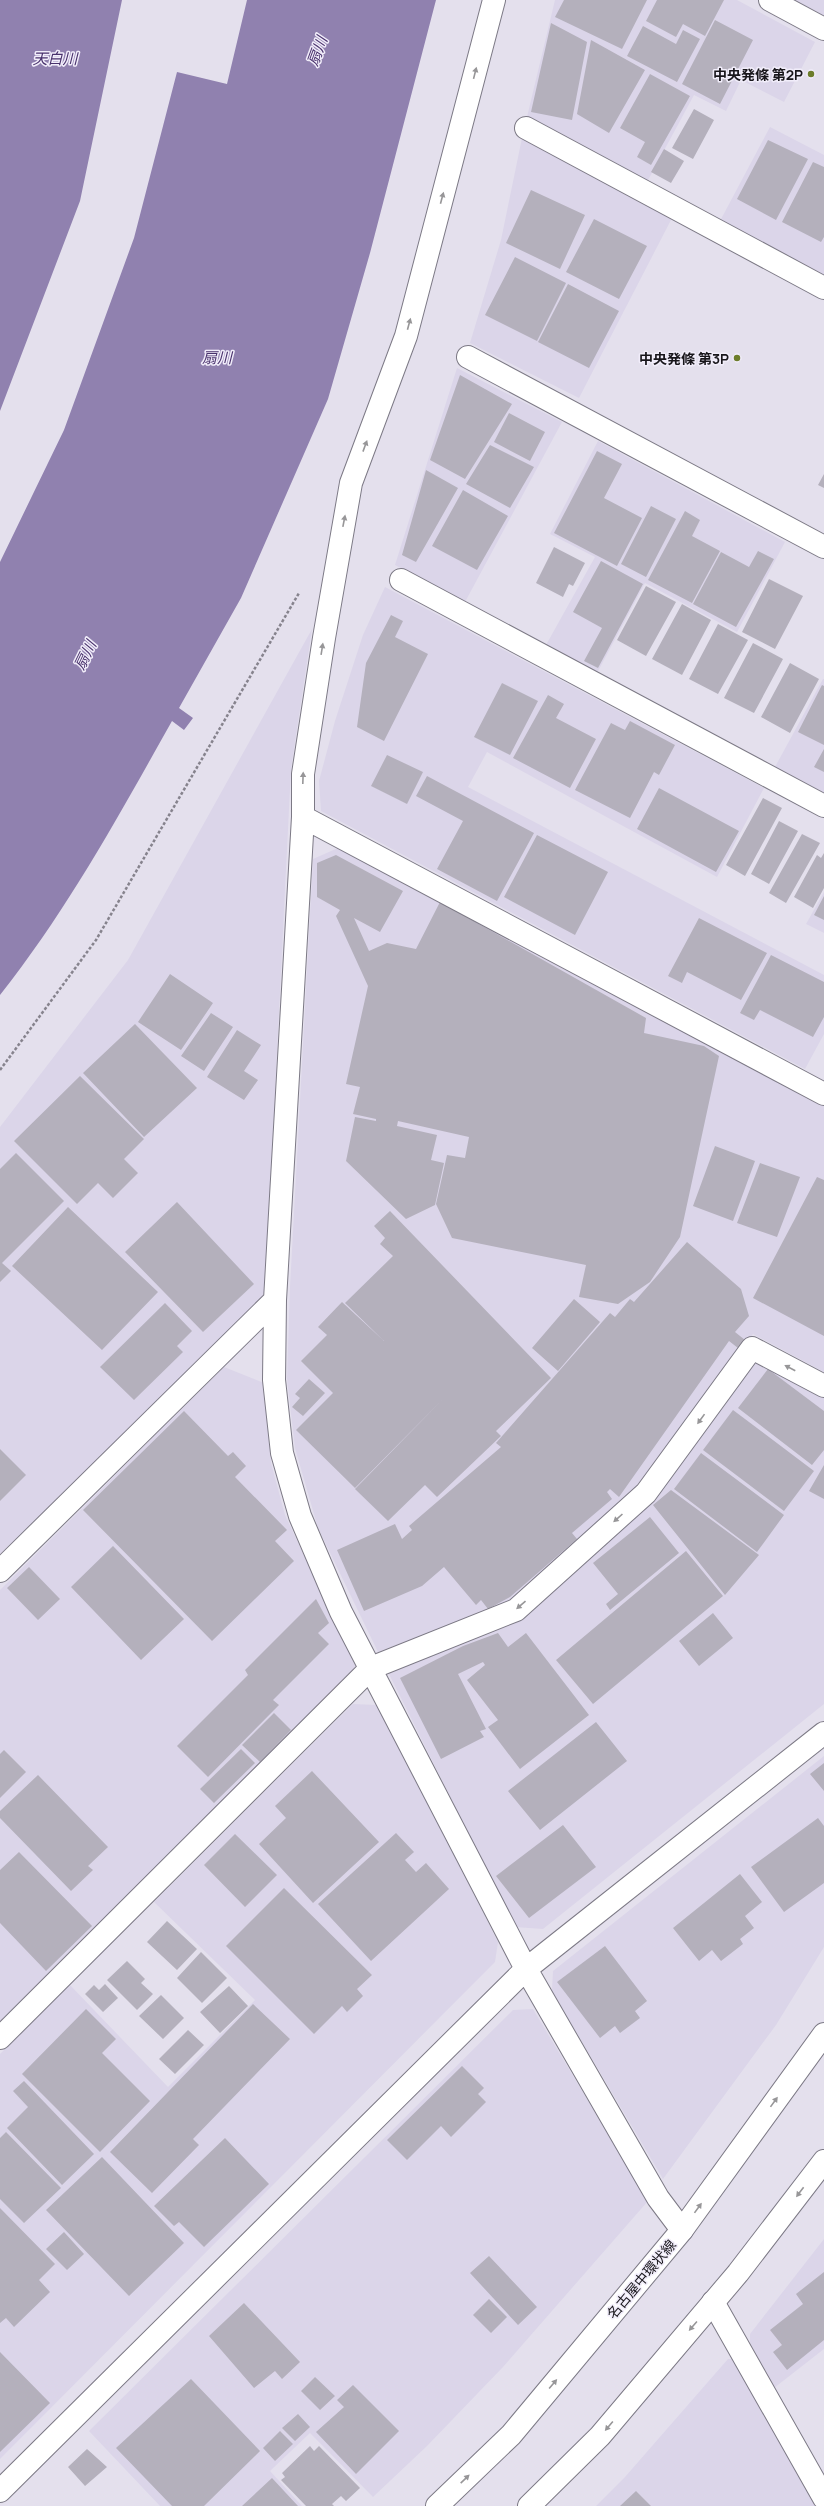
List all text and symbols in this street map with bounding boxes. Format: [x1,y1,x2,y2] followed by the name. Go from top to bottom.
[302,31,333,69] water label: 扇川
[32,48,79,69] water label: 天白川
[713,65,803,84] place label: 中央発條 第2P
[473,66,479,79] one-way arrow
[806,69,816,79] marker: 中央発條 第2P
[440,192,446,205] one-way arrow
[406,318,412,330] one-way arrow
[202,347,234,368] water label: 扇川
[639,349,729,368] place label: 中央発條 第3P
[732,353,742,363] marker: 中央発條 第3P
[362,440,368,452] one-way arrow
[342,515,348,527] one-way arrow
[69,635,102,673] water label: 扇川
[319,643,325,655] one-way arrow
[300,772,307,784] one-way arrow
[784,1364,795,1371] one-way arrow
[696,1413,705,1424] one-way arrow
[613,1514,623,1523] one-way arrow
[516,1601,526,1610] one-way arrow
[770,2097,778,2108] one-way arrow
[796,2186,805,2197] one-way arrow
[694,2202,702,2213] one-way arrow
[602,2235,680,2323] street label: 名古屋中環状線
[689,2321,698,2331] one-way arrow
[549,2378,558,2389] one-way arrow
[605,2420,614,2431] one-way arrow
[460,2474,470,2484] one-way arrow

